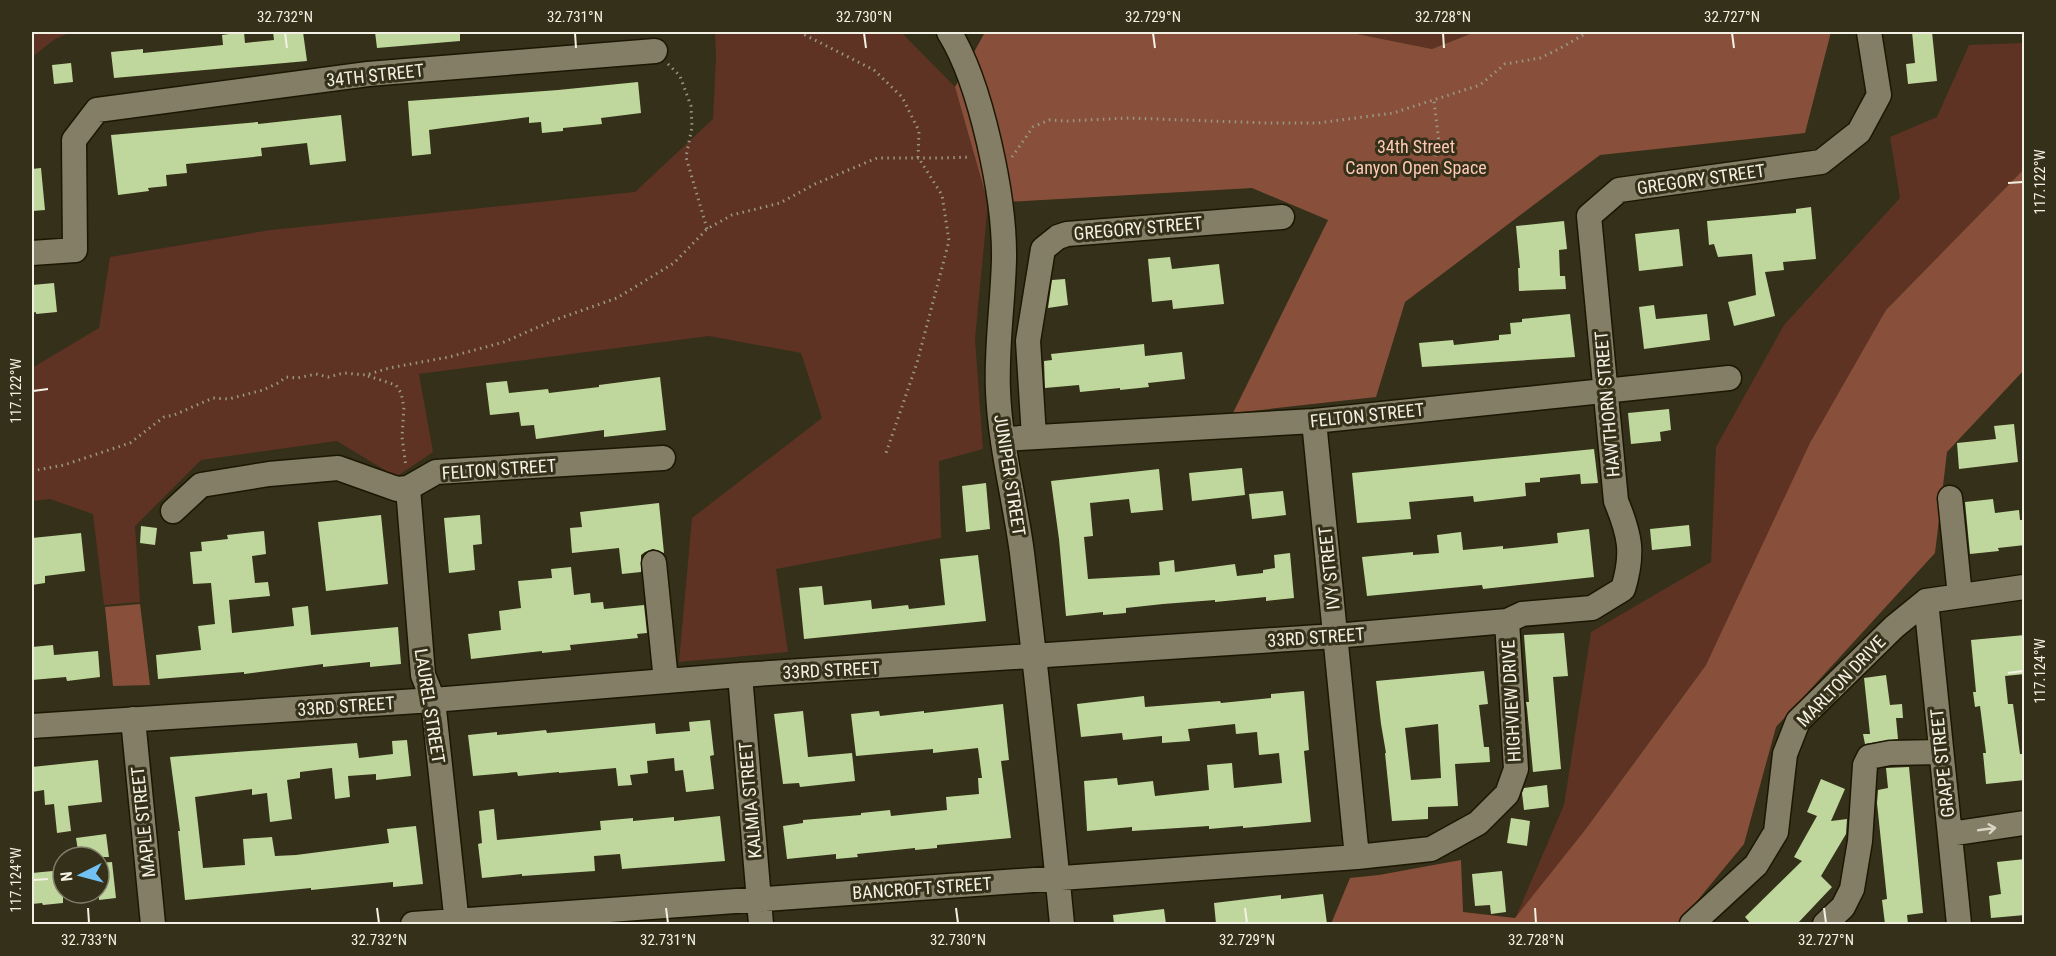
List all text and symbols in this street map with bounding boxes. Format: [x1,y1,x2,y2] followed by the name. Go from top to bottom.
[257,8,313,26] text: 32.732°N
[547,8,603,26] text: 32.731°N
[836,8,892,26] text: 32.730°N
[1125,8,1181,26] text: 32.729°N
[1415,8,1471,26] text: 32.728°N
[1704,8,1760,26] text: 32.727°N
[325,59,425,91] street label: 34TH STREET
[1345,136,1487,178] park label: 34th Street Canyon Open Space
[2031,149,2049,215] text: 117.122°W
[1636,160,1766,198] street label: GREGORY STREET
[1073,212,1203,244] street label: GREGORY STREET
[1590,330,1624,478] street label: HAWTHORN STREET
[7,358,25,424] text: 117.122°W
[1309,399,1425,431] street label: FELTON STREET
[990,413,1030,537] street label: JUNIPER STREET
[441,455,557,483] street label: FELTON STREET
[1314,525,1344,611] street label: IVY STREET
[1267,623,1365,651] street label: 33RD STREET
[1792,631,1890,731] street label: MARLTON DRIVE
[2031,638,2049,704] text: 117.124°W
[1497,639,1525,763] street label: HIGHVIEW DRIVE
[411,647,449,765] street label: LAUREL STREET
[782,657,880,683] street label: 33RD STREET
[297,692,395,720] street label: 33RD STREET
[1926,708,1958,818] street label: GRAPE STREET
[734,741,766,859] street label: KALMIA STREET
[127,765,159,879] street label: MAPLE STREET
[1977,823,1996,834] one-way arrow
[51,845,111,905] north arrow
[7,847,25,913] text: 117.124°W
[57,871,77,882] text: N
[852,873,992,903] street label: BANCROFT STREET
[61,931,117,949] text: 32.733°N
[351,931,407,949] text: 32.732°N
[640,931,696,949] text: 32.731°N
[930,931,986,949] text: 32.730°N
[1219,931,1275,949] text: 32.729°N
[1508,931,1564,949] text: 32.728°N
[1798,931,1854,949] text: 32.727°N

